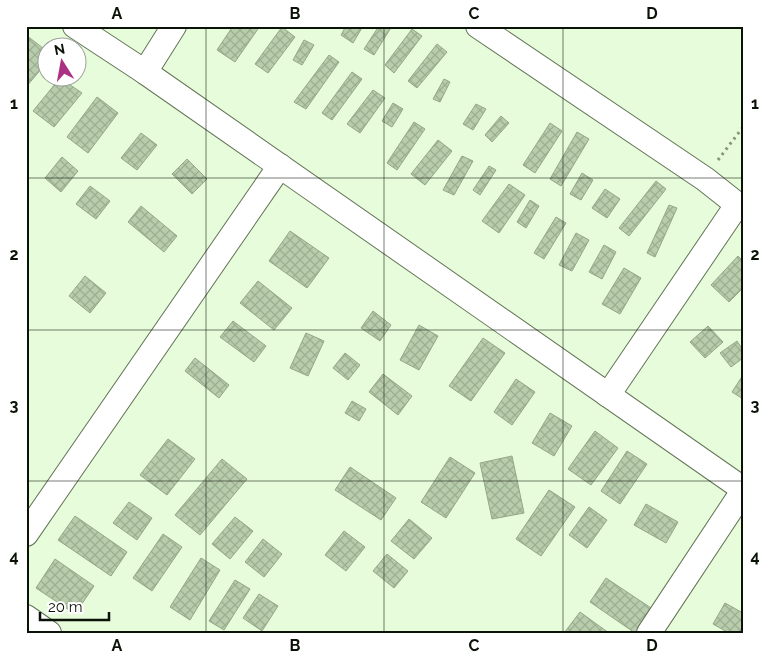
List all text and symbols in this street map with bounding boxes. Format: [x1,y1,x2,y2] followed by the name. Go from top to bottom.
[112,4,123,23] text: A
[290,4,301,23] text: B
[469,4,480,23] text: C
[646,4,658,23] text: D
[38,38,88,88] north arrow
[53,40,66,58] text: N
[10,94,18,113] text: 1
[751,94,759,113] text: 1
[9,245,19,264] text: 2
[750,245,760,264] text: 2
[10,396,19,415] text: 3
[751,396,760,415] text: 3
[9,547,19,566] text: 4
[750,547,760,566] text: 4
[40,589,109,621] scale bar
[48,598,83,616] text: 20 m
[112,636,123,655] text: A
[290,636,301,655] text: B
[469,636,480,655] text: C
[646,636,658,655] text: D

